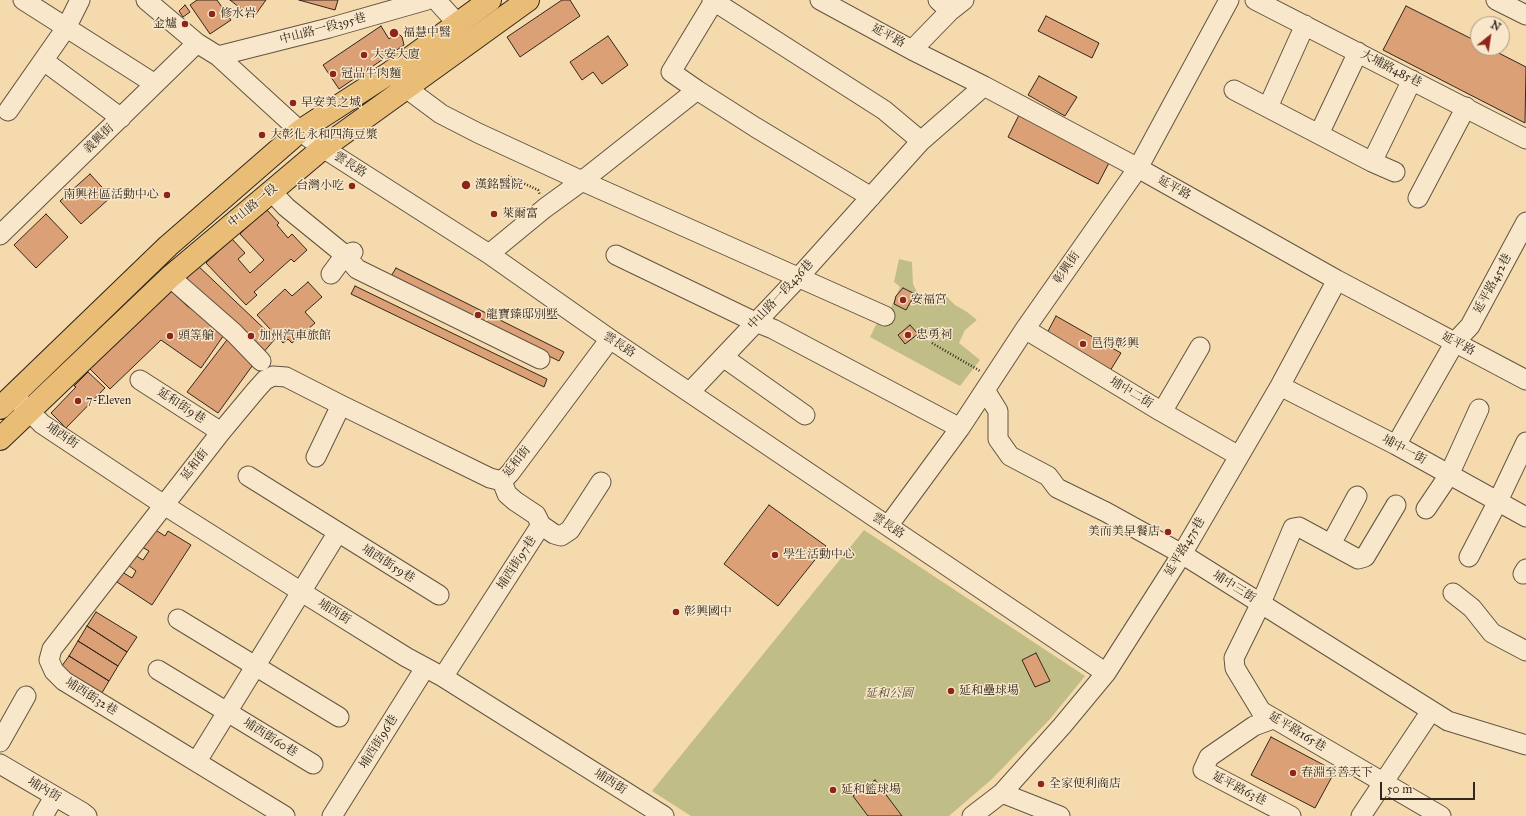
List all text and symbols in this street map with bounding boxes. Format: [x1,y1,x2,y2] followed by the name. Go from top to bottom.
[220,7,256,21] place label: 修水岩
[207,9,217,19] marker: 修水岩
[278,11,368,47] street label: 中山路一段395巷
[1470,16,1510,56] north arrow
[153,17,177,31] place label: 金爐
[1488,18,1503,34] text: N
[180,19,190,29] marker: 金爐
[869,21,907,51] street label: 延平路
[403,26,451,40] place label: 福慧中醫
[388,27,400,39] marker: 福慧中醫
[1358,47,1424,91] street label: 大埔路485巷
[372,48,420,62] place label: 大安大廈
[359,50,369,60] marker: 大安大廈
[341,67,401,81] place label: 冠品牛肉麵
[328,69,338,79] marker: 冠品牛肉麵
[301,96,361,110] place label: 早安美之城
[288,98,298,108] marker: 早安美之城
[81,121,117,157] street label: 義興街
[270,128,378,142] place label: 大彰化永和四海豆漿
[257,130,267,140] marker: 大彰化永和四海豆漿
[331,149,369,181] street label: 雲長路
[1155,173,1193,203] street label: 延平路
[475,178,523,192] place label: 漢銘醫院
[296,179,344,193] place label: 台灣小吃
[460,179,472,191] marker: 漢銘醫院
[225,181,281,231] street label: 中山路一段
[347,181,357,191] marker: 台灣小吃
[63,188,159,202] place label: 南興社區活動中心
[162,190,172,200] marker: 南興社區活動中心
[502,207,538,221] place label: 萊爾富
[489,209,499,219] marker: 萊爾富
[1051,249,1083,287] street label: 彰興街
[1471,251,1515,317] street label: 延平路452巷
[745,257,817,333] street label: 中山路一段436巷
[911,293,947,307] place label: 安福宮
[898,295,908,305] marker: 安福宮
[486,308,558,322] place label: 龍寶臻邸別墅
[473,310,483,320] marker: 龍寶臻邸別墅
[916,328,952,342] place label: 忠勇祠
[178,329,214,343] place label: 頭等艙
[259,329,331,343] place label: 加州汽車旅館
[600,329,638,361] street label: 雲長路
[1439,329,1477,359] street label: 延平路
[903,330,913,340] marker: 忠勇祠
[165,331,175,341] marker: 頭等艙
[246,331,256,341] marker: 加州汽車旅館
[1091,337,1139,351] place label: 邑得彰興
[1078,339,1088,349] marker: 邑得彰興
[1107,374,1155,412] street label: 埔中二街
[154,385,208,427] street label: 延和街9巷
[86,394,131,408] place label: 7-Eleven
[73,396,83,406] marker: 7-Eleven
[43,420,81,452] street label: 埔西街
[1379,432,1429,468] street label: 埔中一街
[500,443,534,481] street label: 延和街
[178,446,212,484] street label: 延和街
[869,510,907,542] street label: 雲長路
[1162,515,1208,579] street label: 延平路475巷
[1088,525,1160,539] place label: 美而美早餐店
[1163,527,1173,537] marker: 美而美早餐店
[494,534,540,592] street label: 埔西街97巷
[359,542,417,586] street label: 埔西街59巷
[783,548,855,562] place label: 學生活動中心
[770,550,780,560] marker: 學生活動中心
[1210,568,1258,606] street label: 埔中三街
[315,596,353,628] street label: 埔西街
[684,605,732,619] place label: 彰興國中
[671,607,681,617] marker: 彰興國中
[62,675,120,719] street label: 埔西街32巷
[959,684,1019,698] place label: 延和壘球場
[946,686,956,696] marker: 延和壘球場
[865,687,913,701] park label: 延和公園
[1266,709,1328,755] street label: 延平路165巷
[357,712,401,772] street label: 埔西街96巷
[240,716,300,760] street label: 埔西街60巷
[591,766,629,798] street label: 埔西街
[1301,766,1373,780] place label: 春淵至善天下
[1288,768,1298,778] marker: 春淵至善天下
[1209,769,1269,809] street label: 延平路63巷
[1382,774,1477,800] scale bar
[25,775,63,805] street label: 埔內街
[1049,777,1121,791] place label: 全家便利商店
[1036,779,1046,789] marker: 全家便利商店
[1387,782,1412,796] text: 50 m
[841,783,901,797] place label: 延和籃球場
[828,785,838,795] marker: 延和籃球場

